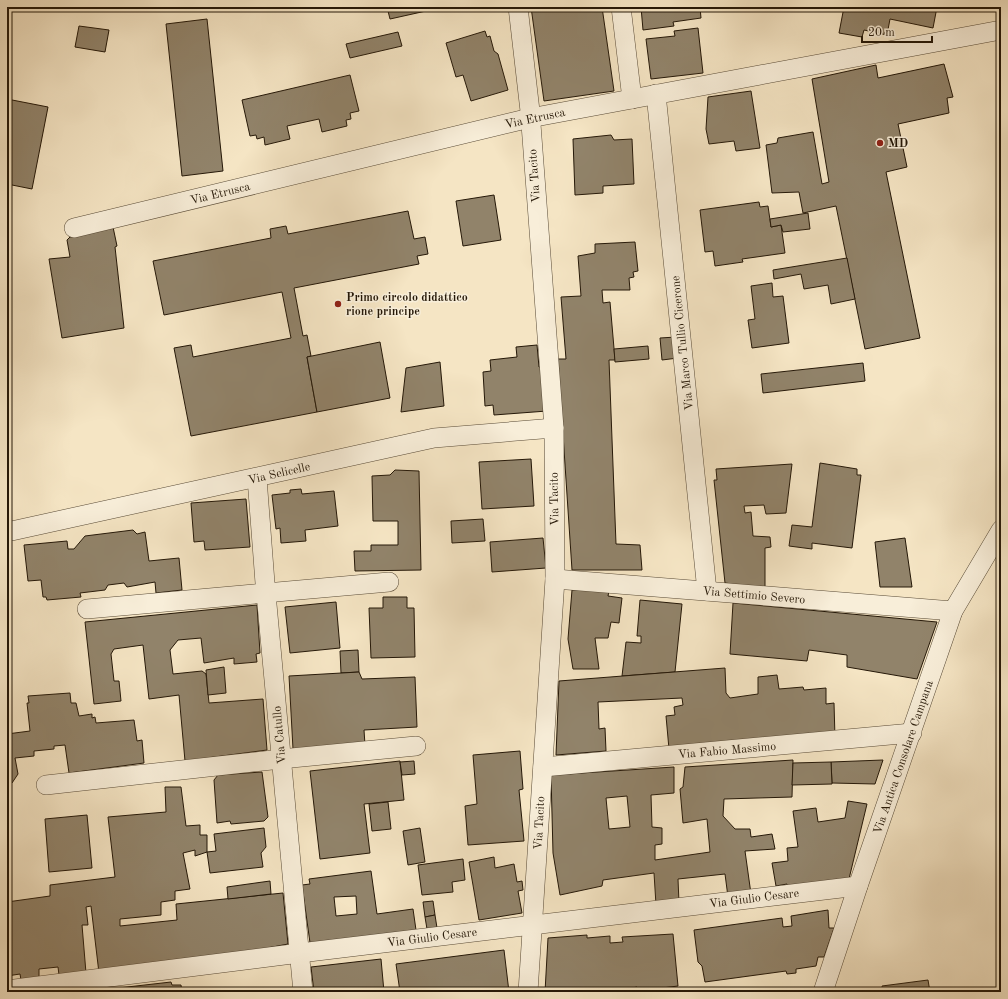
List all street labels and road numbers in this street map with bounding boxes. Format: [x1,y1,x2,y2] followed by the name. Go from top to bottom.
[504,107,567,131] street label: Via Etrusca
[527,149,543,203] street label: Via Tacito
[189,181,252,207] street label: Via Etrusca
[670,274,696,411] street label: Via Marco Tullio Cicerone
[247,461,312,487] street label: Via Selicelle
[549,472,561,526] street label: Via Tacito
[702,586,806,606] street label: Via Settimio Severo
[872,679,936,836] street label: Via Antica Consolare Campana
[271,705,289,764] street label: Via Catullo
[678,741,777,761] street label: Via Fabio Massimo
[533,796,547,850] street label: Via Tacito
[708,887,800,910] street label: Via Giulio Cesare
[386,926,478,949] street label: Via Giulio Cesare

